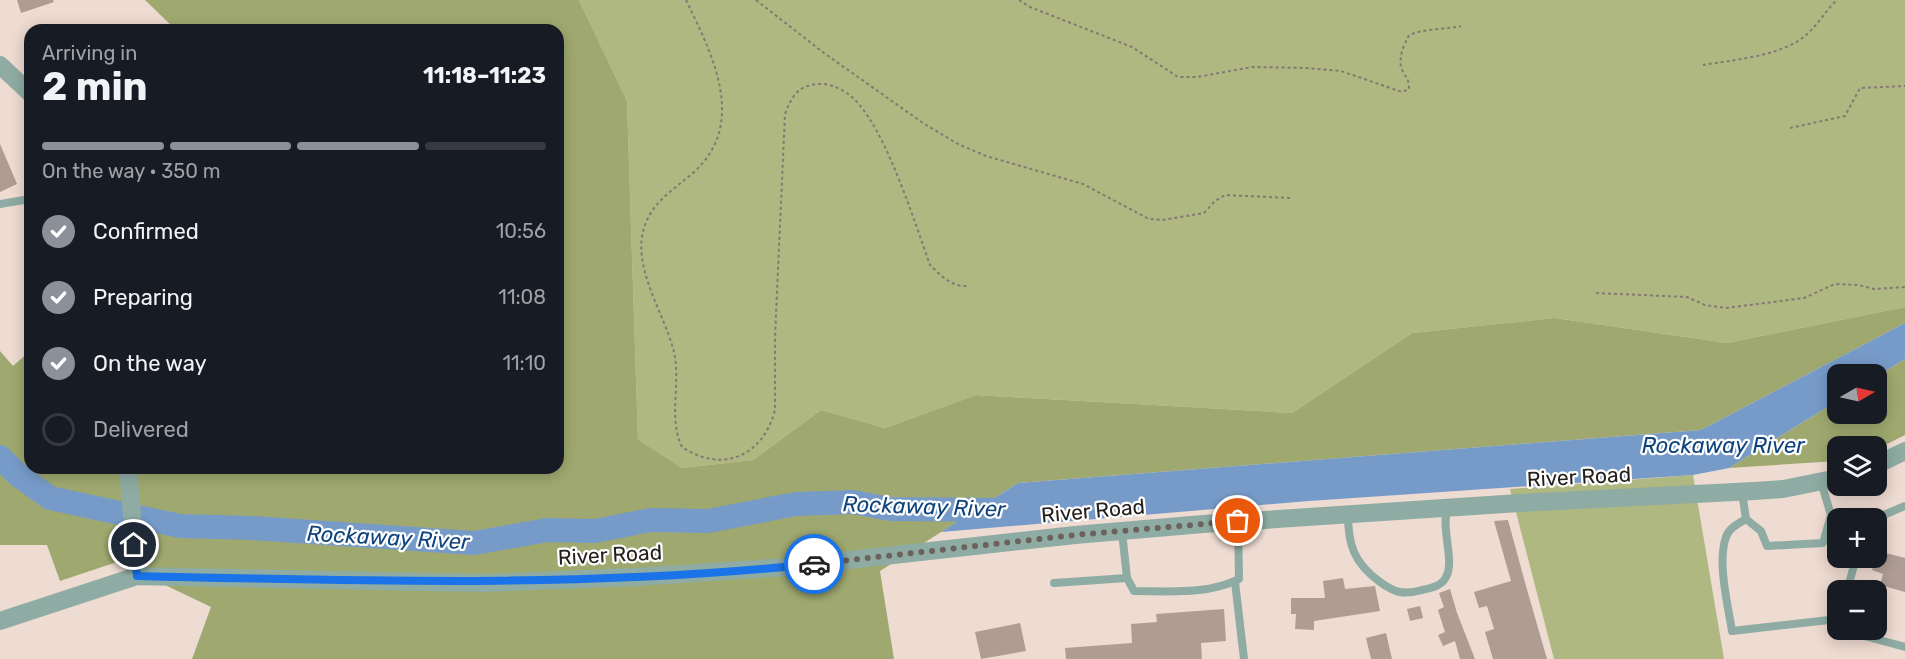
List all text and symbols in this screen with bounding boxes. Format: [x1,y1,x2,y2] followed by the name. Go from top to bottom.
[42,41,137,65] text: Arriving in
[423,62,546,89] text: 11:18–11:23
[42,64,148,110] text: 2 min
[42,159,221,183] text: On the way · 350 m
[42,215,75,248] icon: check
[93,218,199,245] text: Confirmed
[496,219,546,243] text: 10:56
[42,281,75,314] icon: check
[93,284,193,311] text: Preparing
[498,285,546,309] text: 11:08
[42,347,75,380] icon: check
[93,350,207,377] text: On the way
[503,351,546,375] text: 11:10
[1827,364,1887,424] north arrow
[1827,364,1887,640] map controls
[93,416,189,443] text: Delivered
[1641,432,1806,459] water label: Rockaway River
[1827,436,1887,496] button: layers
[1526,461,1632,492] street label: River Road
[842,490,1008,523] water label: Rockaway River
[1040,494,1146,527] street label: River Road
[1212,495,1263,546] pin
[1221,504,1254,537] icon: bag
[1827,508,1887,568] button: +
[108,519,159,570] pin
[306,520,472,555] water label: Rockaway River
[117,528,150,561] icon: home
[784,534,844,594] courier
[557,539,663,570] street label: River Road
[798,548,831,581] icon: car
[1827,580,1887,640] button: −

